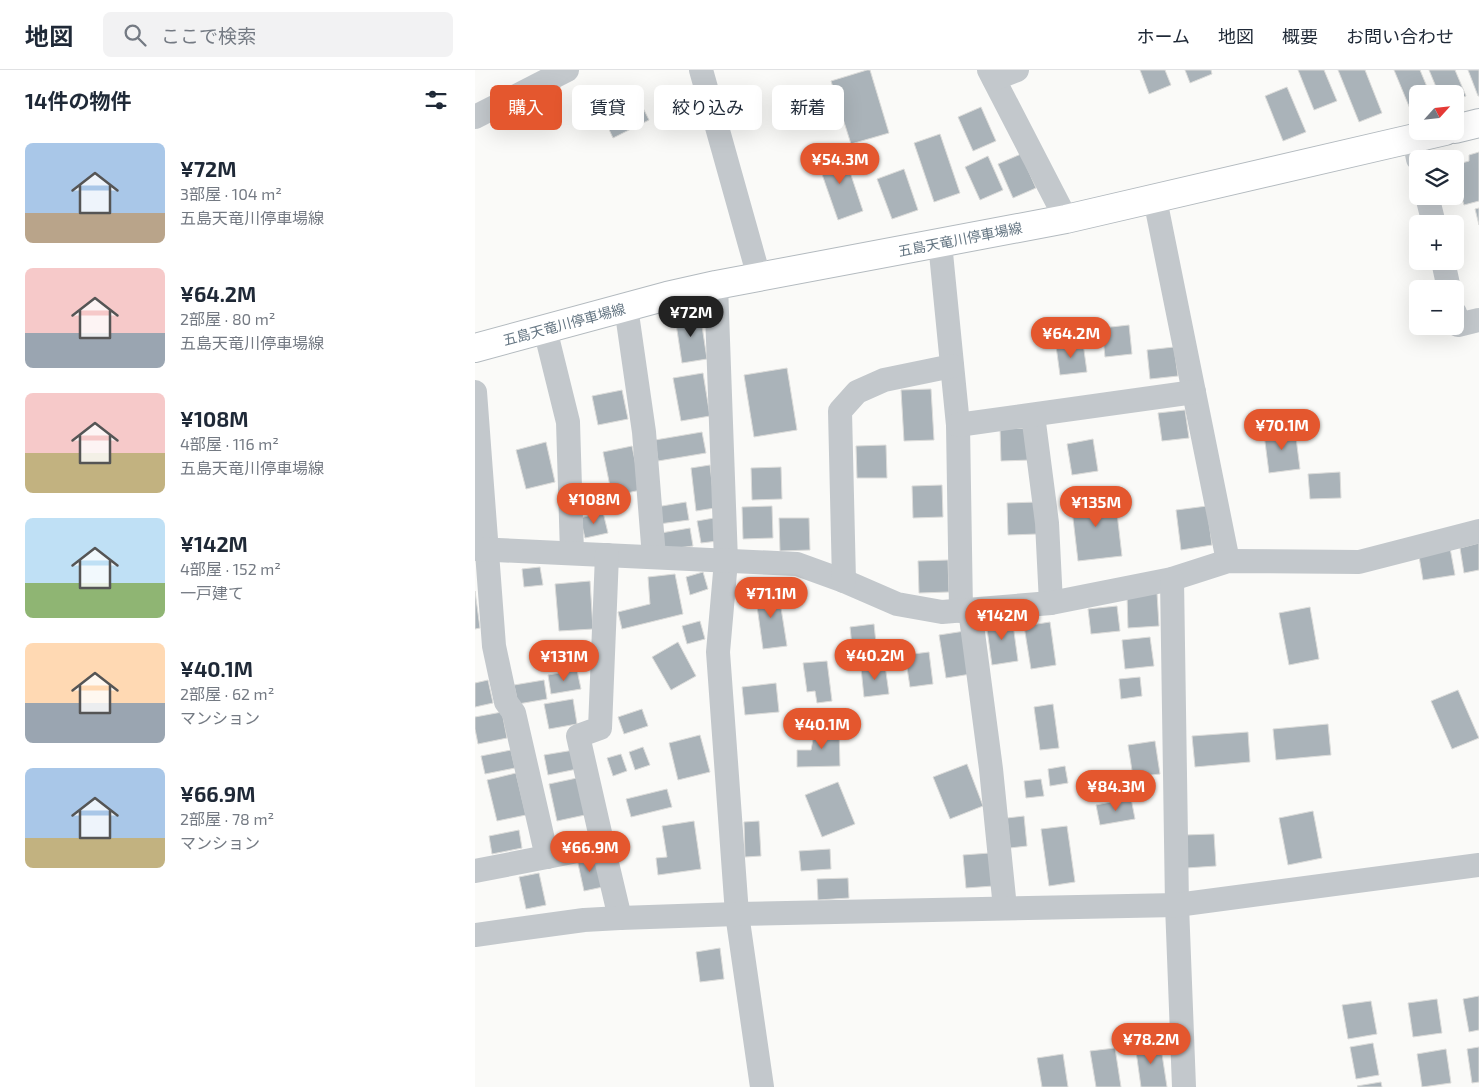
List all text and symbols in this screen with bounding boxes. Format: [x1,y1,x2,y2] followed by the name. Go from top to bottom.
[103,12,453,57] search box
[25,21,73,50] text: 地図
[121,21,149,49] icon: search
[161,24,256,47] text: ここで検索
[1137,25,1190,47] text: ホーム
[1218,25,1254,47] text: 地図
[1282,25,1318,47] text: 概要
[1346,25,1454,47] text: お問い合わせ
[490,85,562,130] chip: 購入
[572,85,644,130] chip: 賃貸
[654,85,762,130] chip: 絞り込み
[772,85,844,130] chip: 新着
[1409,85,1464,140] north arrow
[1409,85,1464,335] map controls
[422,86,450,114] icon: filters
[25,88,131,113] text: 14件の物件
[799,142,881,185] pin: ¥54.3M
[811,149,869,168] text: ¥54.3M
[1409,150,1464,205] button: layers
[180,156,236,181] text: ¥72M
[65,163,125,223] icon: home
[180,184,282,203] text: 3部屋 · 104 m²
[180,208,324,227] text: 五島天竜川停車場線
[1409,215,1464,270] button: +
[897,219,1023,259] street label: 五島天竜川停車場線
[1409,280,1464,335] button: −
[180,281,256,306] text: ¥64.2M
[65,288,125,348] icon: home
[661,296,721,338] pin: ¥72M
[501,299,627,349] street label: 五島天竜川停車場線
[669,302,713,321] text: ¥72M
[180,309,275,328] text: 2部屋 · 80 m²
[1030,316,1112,359] pin: ¥64.2M
[1042,323,1100,342] text: ¥64.2M
[180,333,324,352] text: 五島天竜川停車場線
[180,406,249,431] text: ¥108M
[1241,408,1323,451] pin: ¥70.1M
[65,413,125,473] icon: home
[1255,415,1309,434] text: ¥70.1M
[180,434,279,453] text: 4部屋 · 116 m²
[180,458,324,477] text: 五島天竜川停車場線
[559,482,629,525] pin: ¥108M
[1061,486,1131,528] pin: ¥135M
[568,489,620,508] text: ¥108M
[1071,492,1121,511] text: ¥135M
[180,531,248,556] text: ¥142M
[65,538,125,598] icon: home
[180,559,281,578] text: 4部屋 · 152 m²
[730,576,812,619] pin: ¥71.1M
[180,583,244,602] text: 一戸建て
[746,583,796,602] text: ¥71.1M
[967,598,1037,641] pin: ¥142M
[976,605,1028,624] text: ¥142M
[834,638,916,681] pin: ¥40.2M
[529,640,599,682] pin: ¥131M
[846,645,904,664] text: ¥40.2M
[540,646,588,665] text: ¥131M
[180,656,253,681] text: ¥40.1M
[65,663,125,723] icon: home
[180,684,274,703] text: 2部屋 · 62 m²
[180,708,260,727] text: マンション
[781,708,863,750] pin: ¥40.1M
[794,714,850,733] text: ¥40.1M
[1075,770,1157,812] pin: ¥84.3M
[1087,776,1145,795] text: ¥84.3M
[180,781,255,806] text: ¥66.9M
[65,788,125,848] icon: home
[180,809,274,828] text: 2部屋 · 78 m²
[549,830,631,873] pin: ¥66.9M
[180,833,260,852] text: マンション
[561,837,619,856] text: ¥66.9M
[1110,1022,1192,1065] pin: ¥78.2M
[1123,1029,1179,1048] text: ¥78.2M

